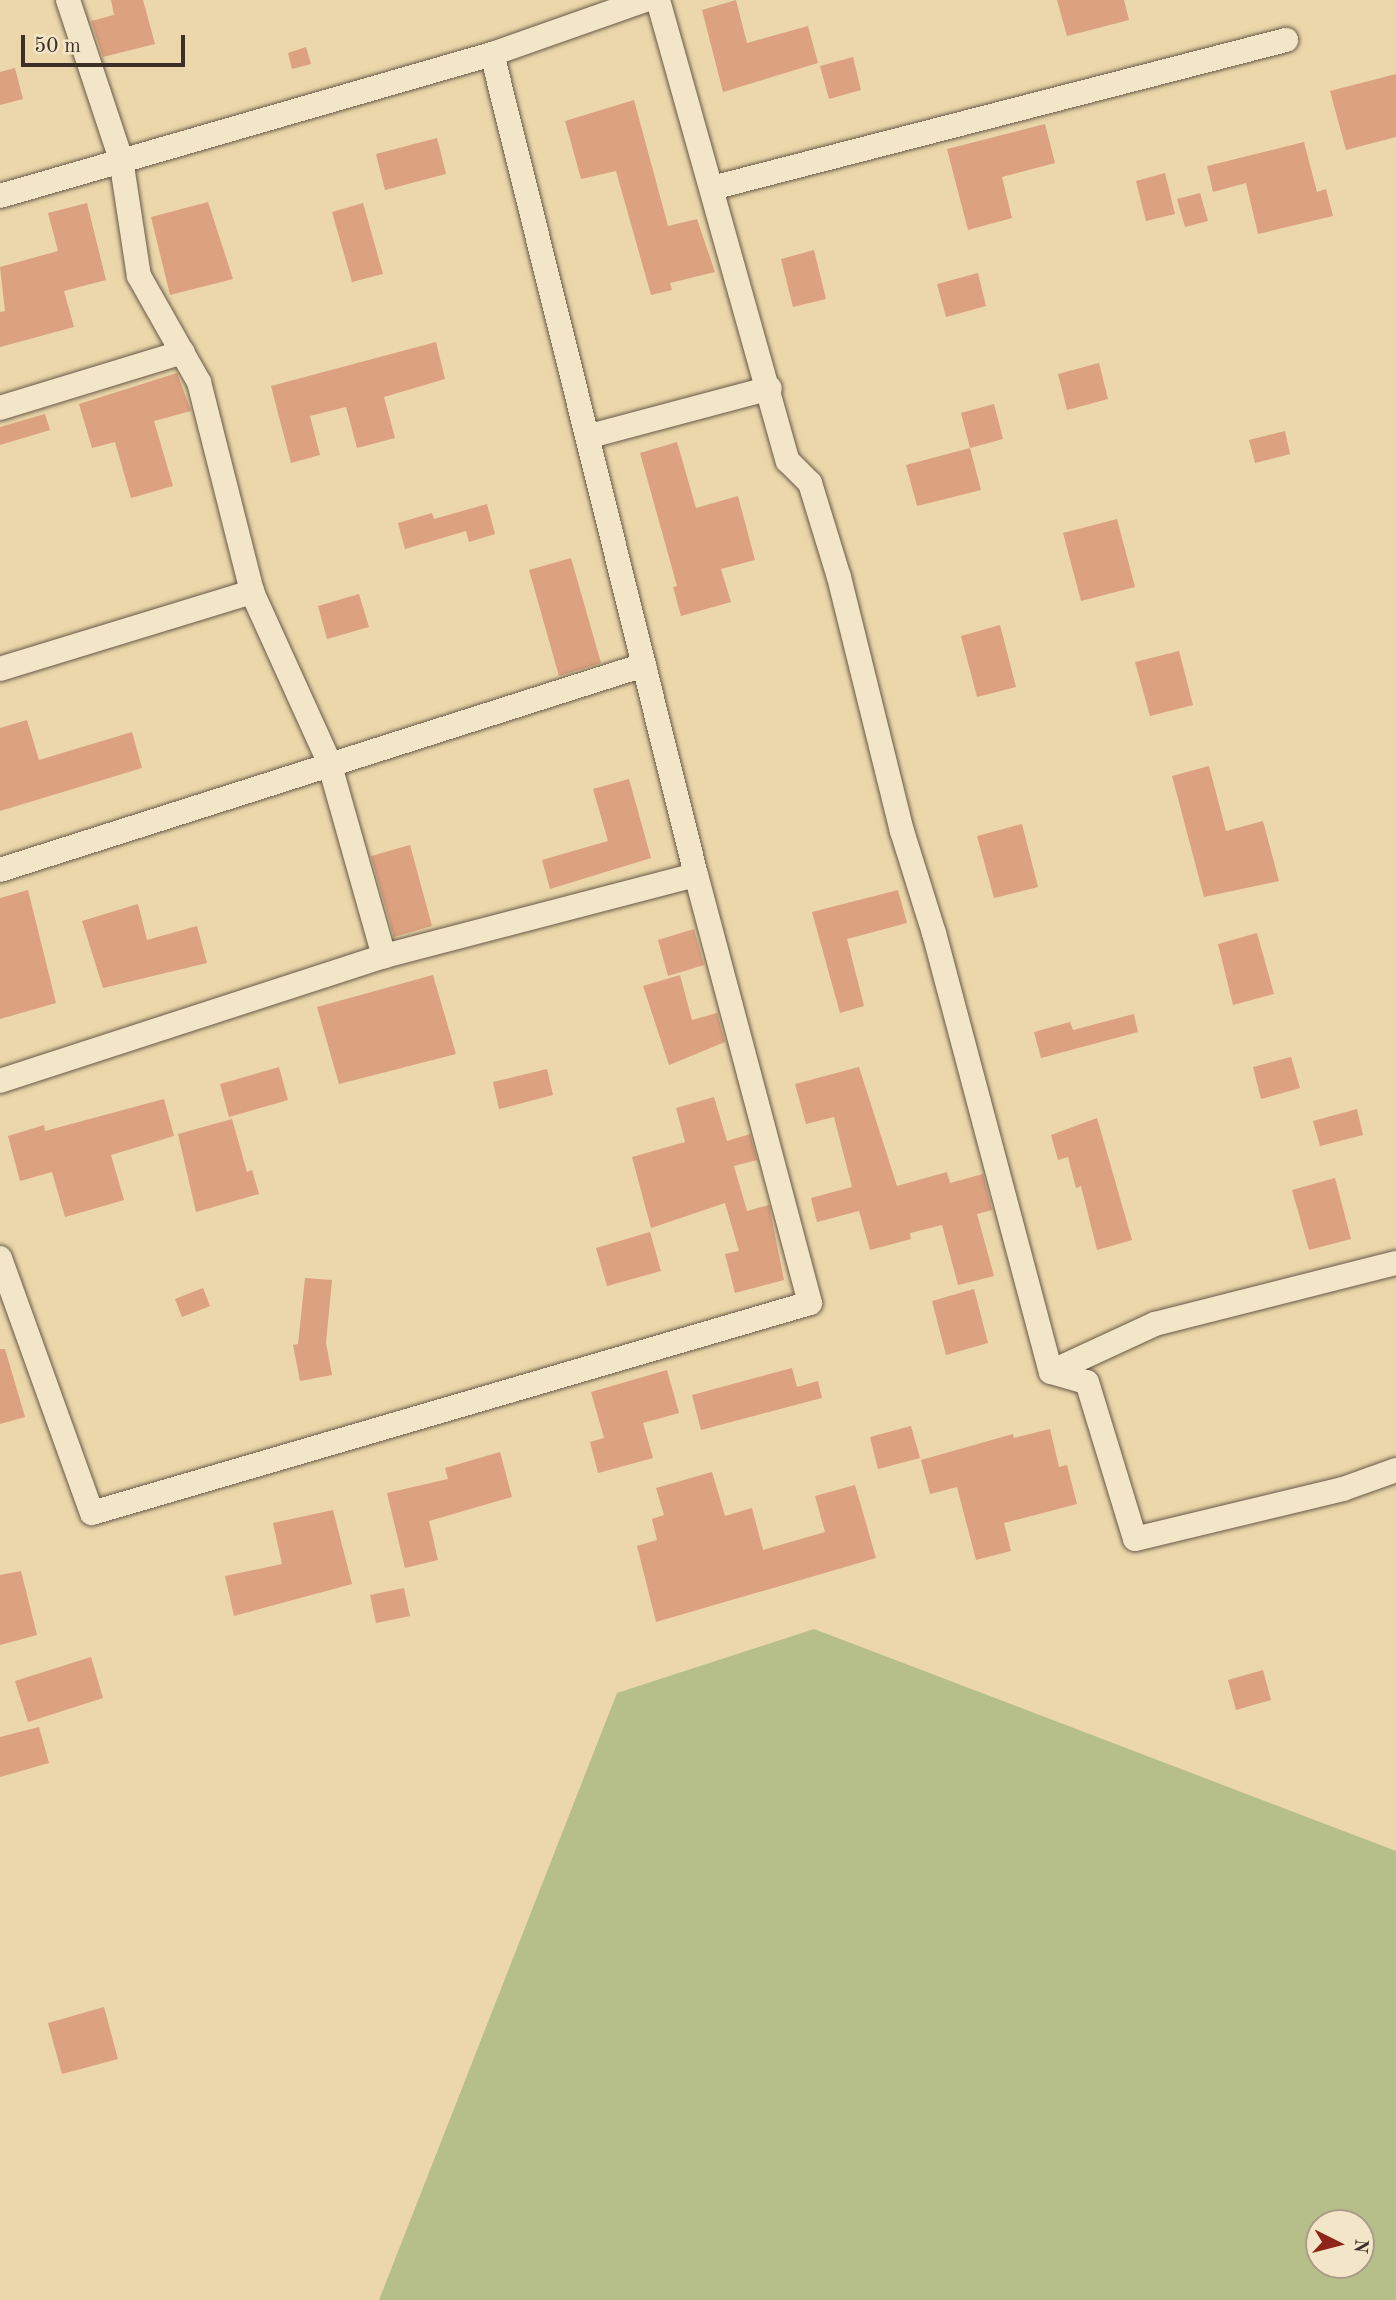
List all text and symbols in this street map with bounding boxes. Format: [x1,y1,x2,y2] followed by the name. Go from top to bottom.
[24,21,189,65] scale bar
[34,36,81,57] text: 50 m
[1305,2209,1375,2279] north arrow
[1349,2238,1370,2254] text: N

